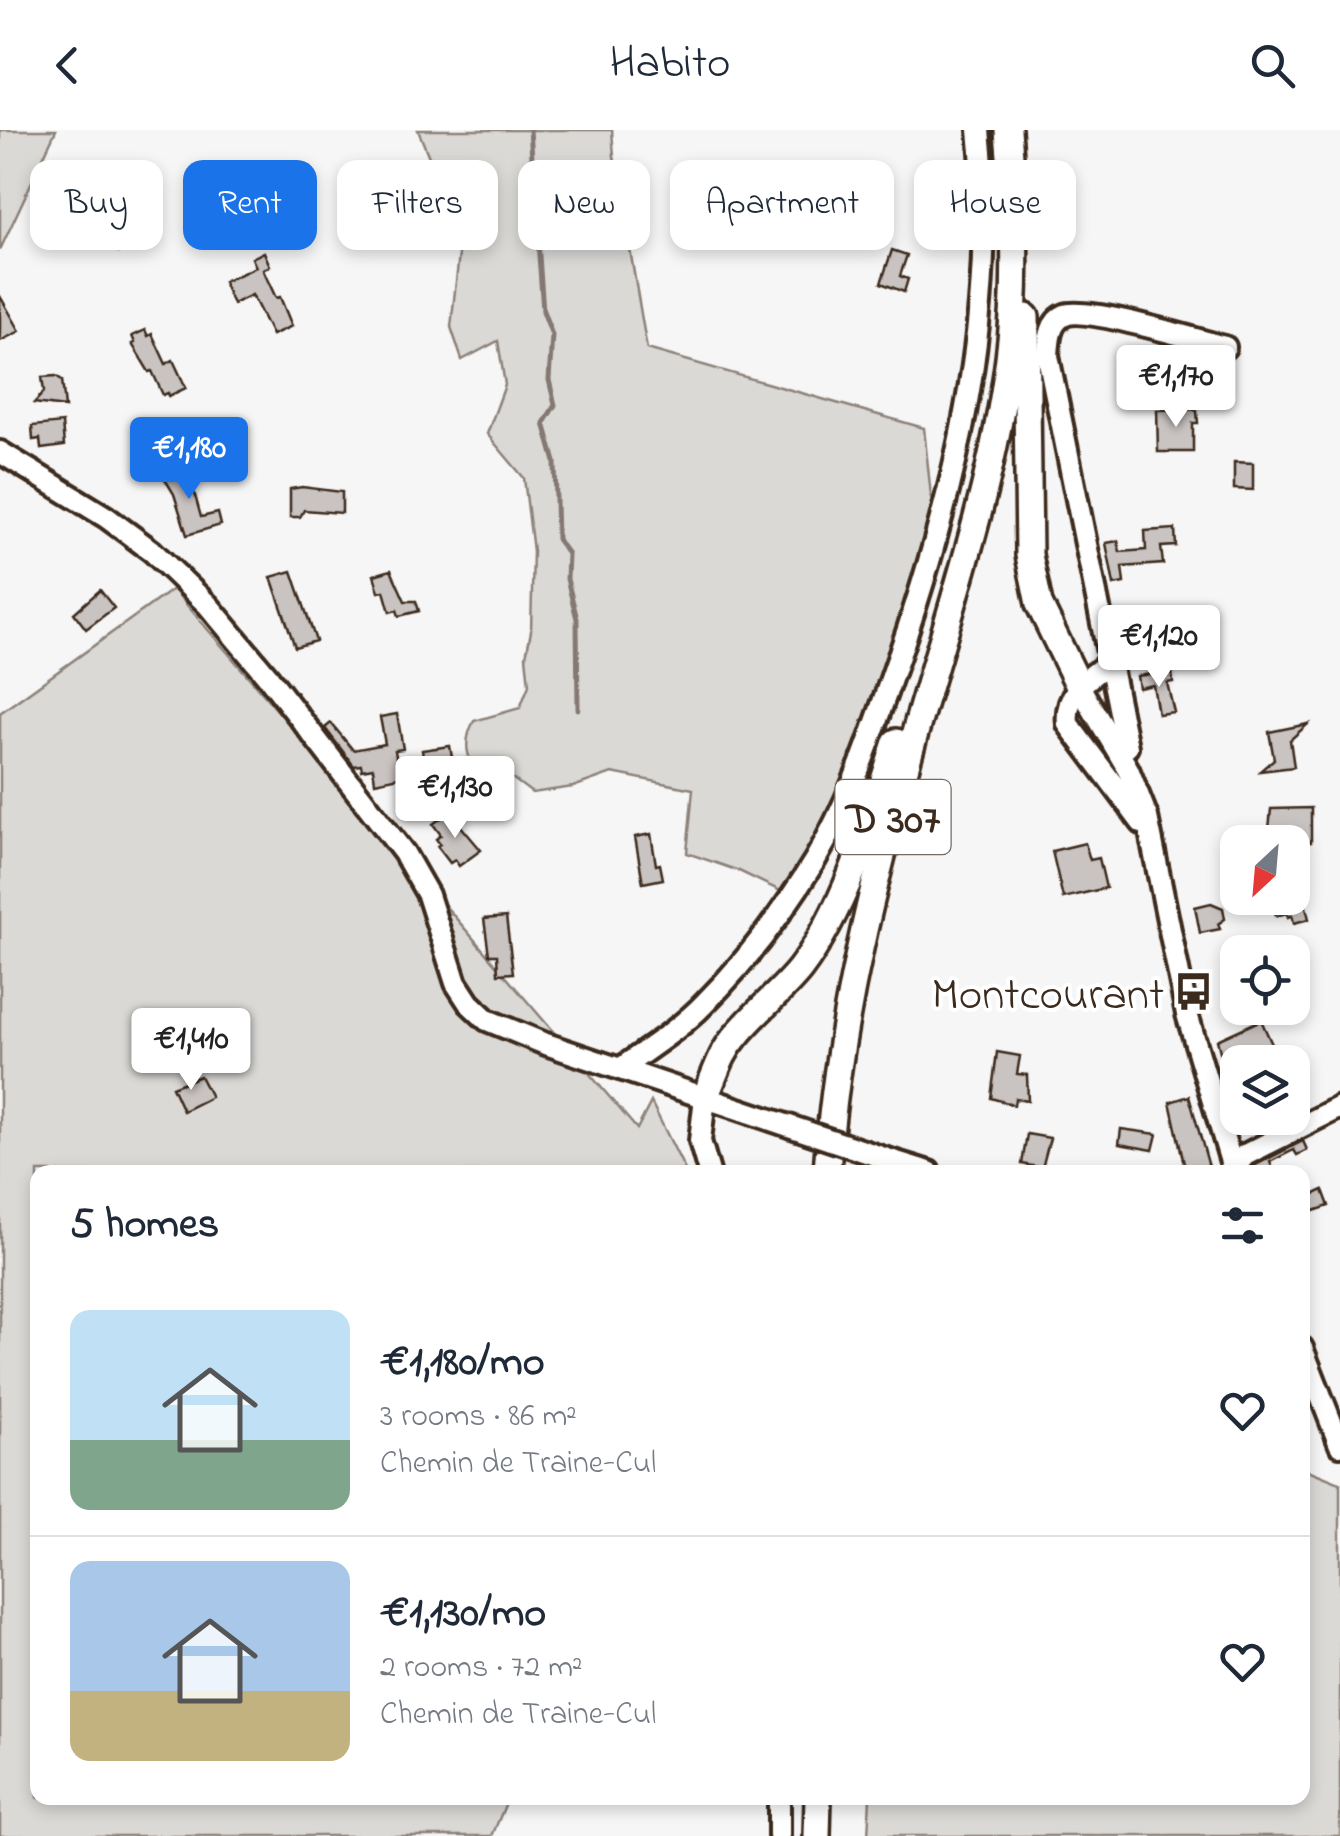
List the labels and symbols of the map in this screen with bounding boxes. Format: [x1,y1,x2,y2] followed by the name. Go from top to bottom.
[1095,345,1257,430] pin: €1,170
[108,417,270,502] pin: €1,180
[1078,605,1240,690] pin: €1,120
[374,756,536,841] pin: €1,130
[836,780,950,854] road number: D 307
[1220,825,1310,915] north arrow
[931,964,1164,1030] place label: Montcourant
[1173,971,1215,1013] bus stop icon: Montcourant
[110,1008,272,1093] pin: €1,410

